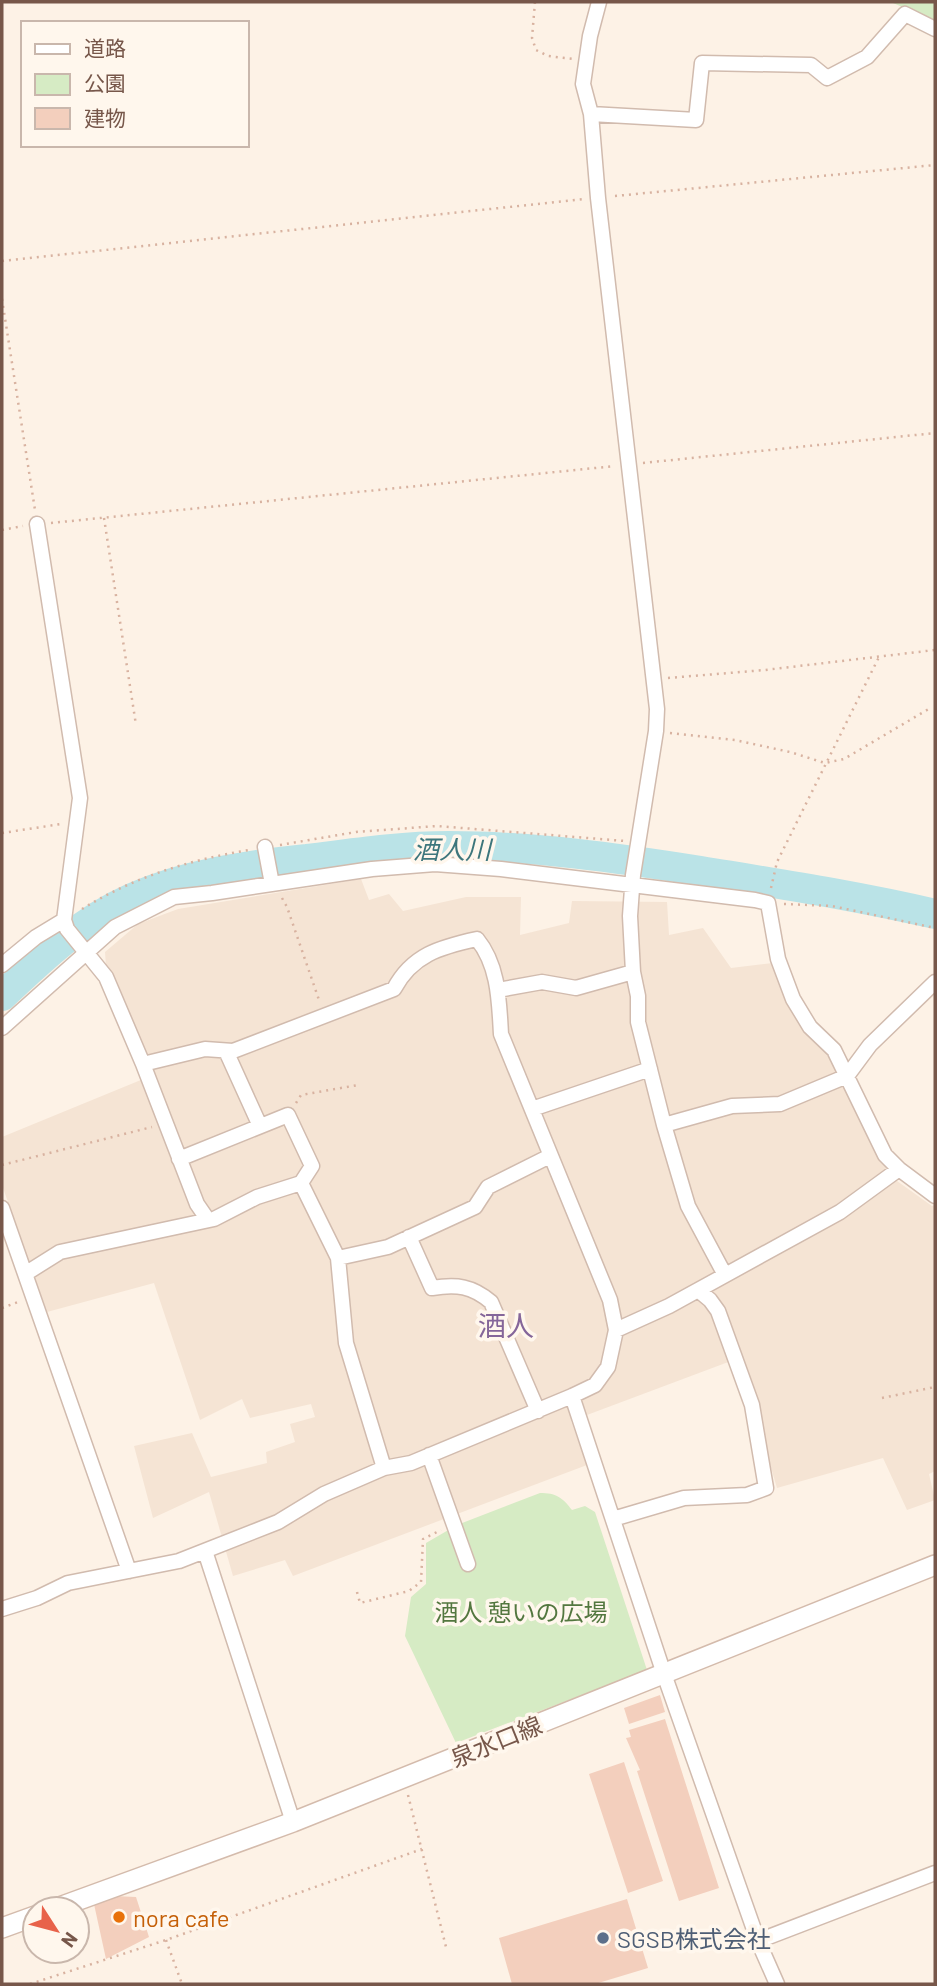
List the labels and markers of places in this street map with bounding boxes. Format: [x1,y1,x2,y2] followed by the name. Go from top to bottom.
[133,1903,229,1932] place label: nora cafe
[111,1909,127,1925] marker: nora cafe
[617,1924,771,1953] place label: SGSB株式会社
[595,1930,611,1946] marker: SGSB株式会社

